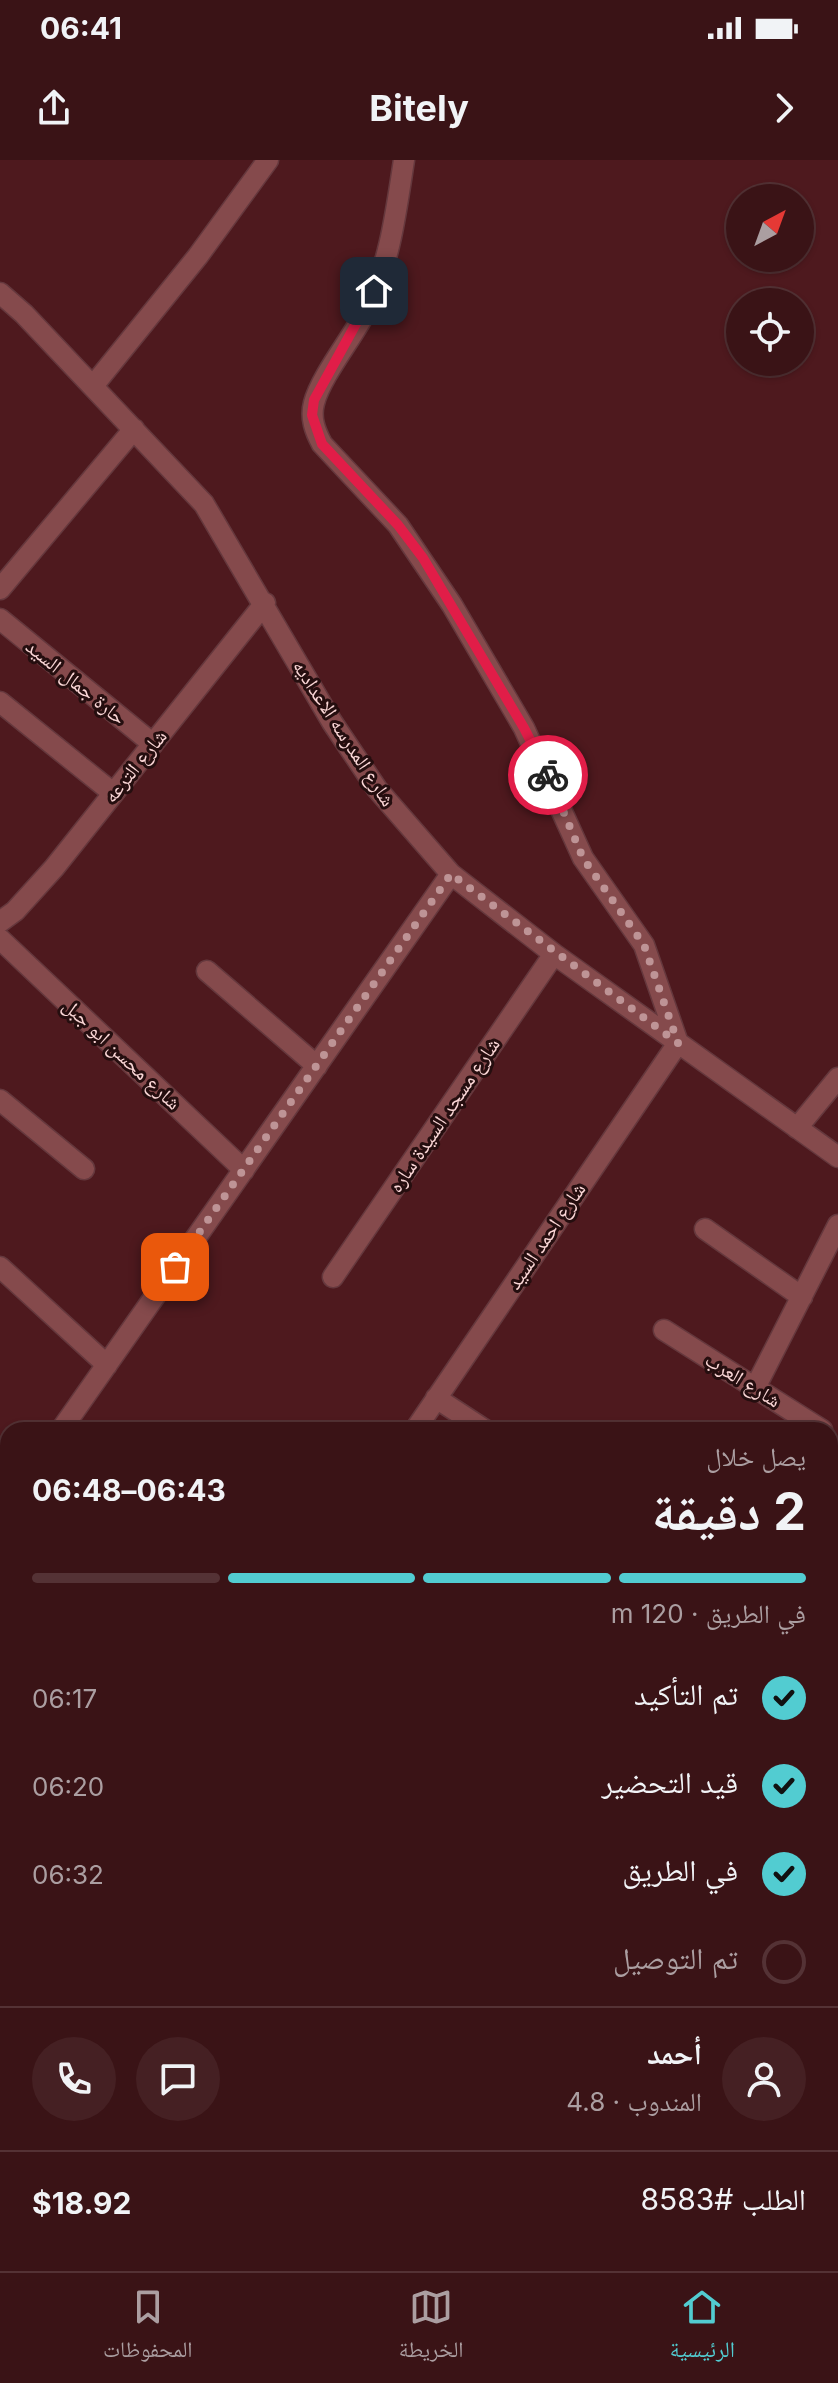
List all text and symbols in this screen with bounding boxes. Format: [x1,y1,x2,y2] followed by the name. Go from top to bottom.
[40,10,122,46] text: 06:41
[32,86,76,130] icon: share
[369,86,469,130] text: Bitely
[762,86,806,130] icon: forward
[726,184,814,272] north arrow
[726,184,814,376] map controls
[340,257,408,325] pin
[352,269,396,313] icon: home
[726,288,814,376] button: locate
[21,634,131,730] street label: حارة جمال السيد
[287,655,400,811] street label: شارع المدرسه الاعداديه
[98,725,173,808] street label: شارع الترعه
[508,735,588,815] courier
[526,753,570,797] icon: bike
[57,993,186,1115] street label: شارع محسن ابو جبل
[383,1033,505,1197] street label: شارع مسجد السيدة ساره
[502,1178,591,1294] street label: شارع احمد السيد
[141,1233,209,1301] pin
[153,1245,197,1289] icon: bag
[700,1347,785,1413] street label: شارع العرب
[706,1441,806,1472] text: يصل خلال
[32,1472,226,1508] text: 06:43–06:48
[652,1480,806,1543] text: 2 دقيقة
[611,1598,806,1629] text: في الطريق · 120 m
[634,1676,738,1712] text: تم التأكيد
[762,1676,806,1720] icon: check
[32,1683,97,1714] text: 06:17
[601,1764,738,1800] text: قيد التحضير
[762,1764,806,1808] icon: check
[32,1771,104,1802] text: 06:20
[622,1852,738,1888] text: في الطريق
[762,1852,806,1896] icon: check
[32,1859,104,1890] text: 06:32
[613,1940,738,1976] text: تم التوصيل
[647,2035,702,2071] text: أحمد
[32,2037,116,2121] button: phone
[136,2037,220,2121] button: chat
[722,2037,806,2121] button: person
[566,2086,702,2117] text: المندوب · 4.8
[640,2181,806,2217] text: الطلب #8583
[32,2185,132,2221] text: $18.92
[103,2285,193,2371] tab: المحفوظات
[399,2285,464,2371] tab: الخريطة
[670,2285,735,2371] tab: الرئيسية

